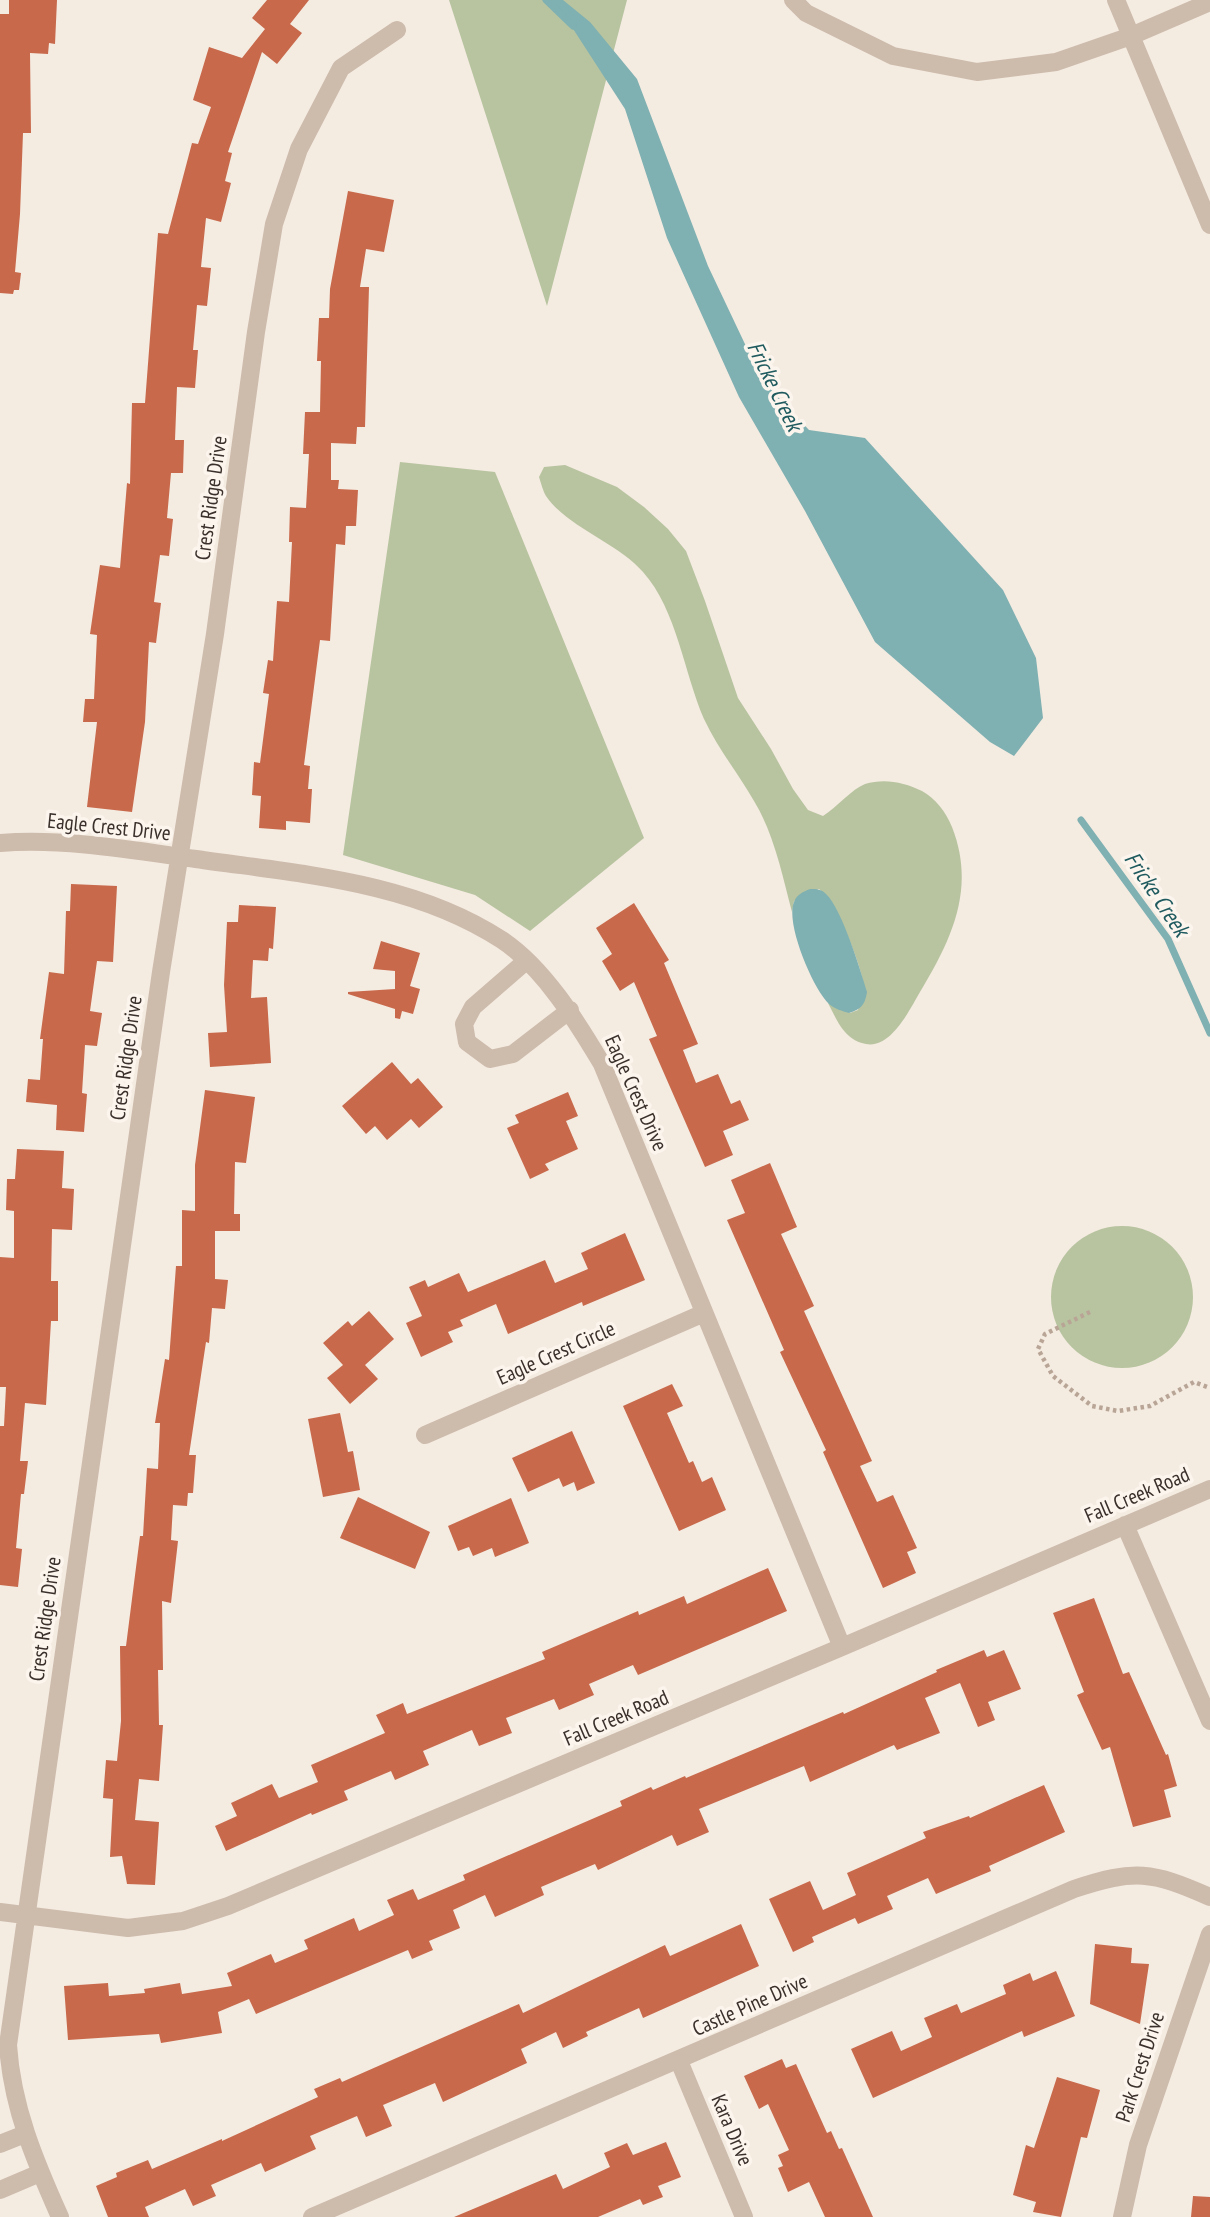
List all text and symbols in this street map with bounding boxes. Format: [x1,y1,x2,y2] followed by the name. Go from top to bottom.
[741,336,811,438] water label: Fricke Creek
[188,434,233,562] street label: Crest Ridge Drive
[46,807,172,846] street label: Eagle Crest Drive
[1118,846,1198,944] water label: Fricke Creek
[103,994,148,1122] street label: Crest Ridge Drive
[599,1031,674,1155] street label: Eagle Crest Drive
[492,1314,619,1391] street label: Eagle Crest Circle
[1080,1460,1193,1529] street label: Fall Creek Road
[22,1555,67,1683] street label: Crest Ridge Drive
[559,1683,672,1752] street label: Fall Creek Road
[688,1967,812,2042] street label: Castle Pine Drive
[1109,2008,1170,2125] street label: Park Crest Drive
[705,2090,760,2170] street label: Kara Drive

